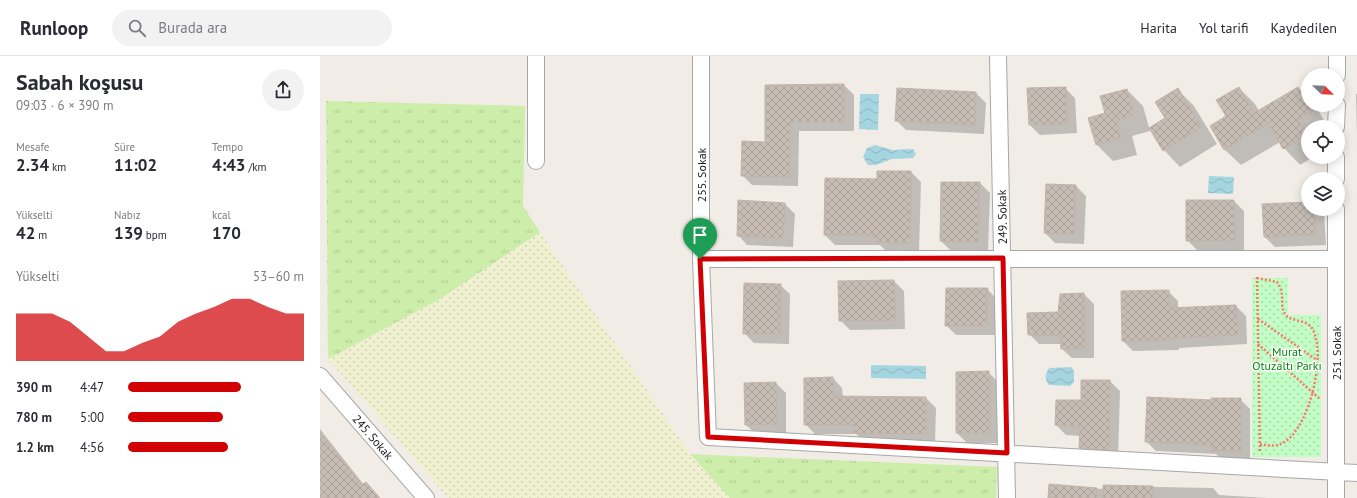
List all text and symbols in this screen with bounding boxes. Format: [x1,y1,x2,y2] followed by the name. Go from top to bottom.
[112,10,392,46] search box
[20,16,88,40] text: Runloop
[126,17,148,39] icon: search
[158,18,227,37] text: Burada ara
[1140,19,1177,37] text: Harita
[1199,19,1249,37] text: Yol tarifi
[1271,19,1337,37] text: Kaydedilen
[16,68,143,96] text: Sabah koşusu
[1301,68,1345,112] north arrow
[1301,68,1345,216] map controls
[262,69,304,111] button: share
[16,97,113,114] text: 09:03 · 6 × 390 m
[1301,120,1345,164] button: locate
[16,140,49,154] text: Mesafe
[114,140,135,154] text: Süre
[212,140,243,154] text: Tempo
[694,147,709,202] street label: 255. Sokak
[16,154,49,176] text: 2.34
[114,154,157,176] text: 11:02
[212,154,246,176] text: 4:43
[49,160,66,174] text: km
[246,160,267,174] text: /km
[1301,172,1345,216] button: layers
[994,189,1010,244] street label: 249. Sokak
[16,208,53,222] text: Yükselti
[114,208,141,222] text: Nabız
[212,208,231,222] text: kcal
[683,218,717,259] pin
[16,222,35,244] text: 42
[114,222,143,244] text: 139
[212,222,241,244] text: 170
[689,224,711,246] icon: arrive
[35,228,47,242] text: m
[143,228,167,242] text: bpm
[16,268,59,285] text: Yükselti
[253,268,304,285] text: 53–60 m
[1329,325,1344,380] street label: 251. Sokak
[1252,344,1322,373] park label: Murat Otuzaltı Parkı
[16,379,52,396] text: 390 m
[80,379,104,396] text: 4:47
[16,409,52,426] text: 780 m
[80,409,104,426] text: 5:00
[349,411,397,463] street label: 245. Sokak
[16,439,54,456] text: 1.2 km
[80,439,104,456] text: 4:56

